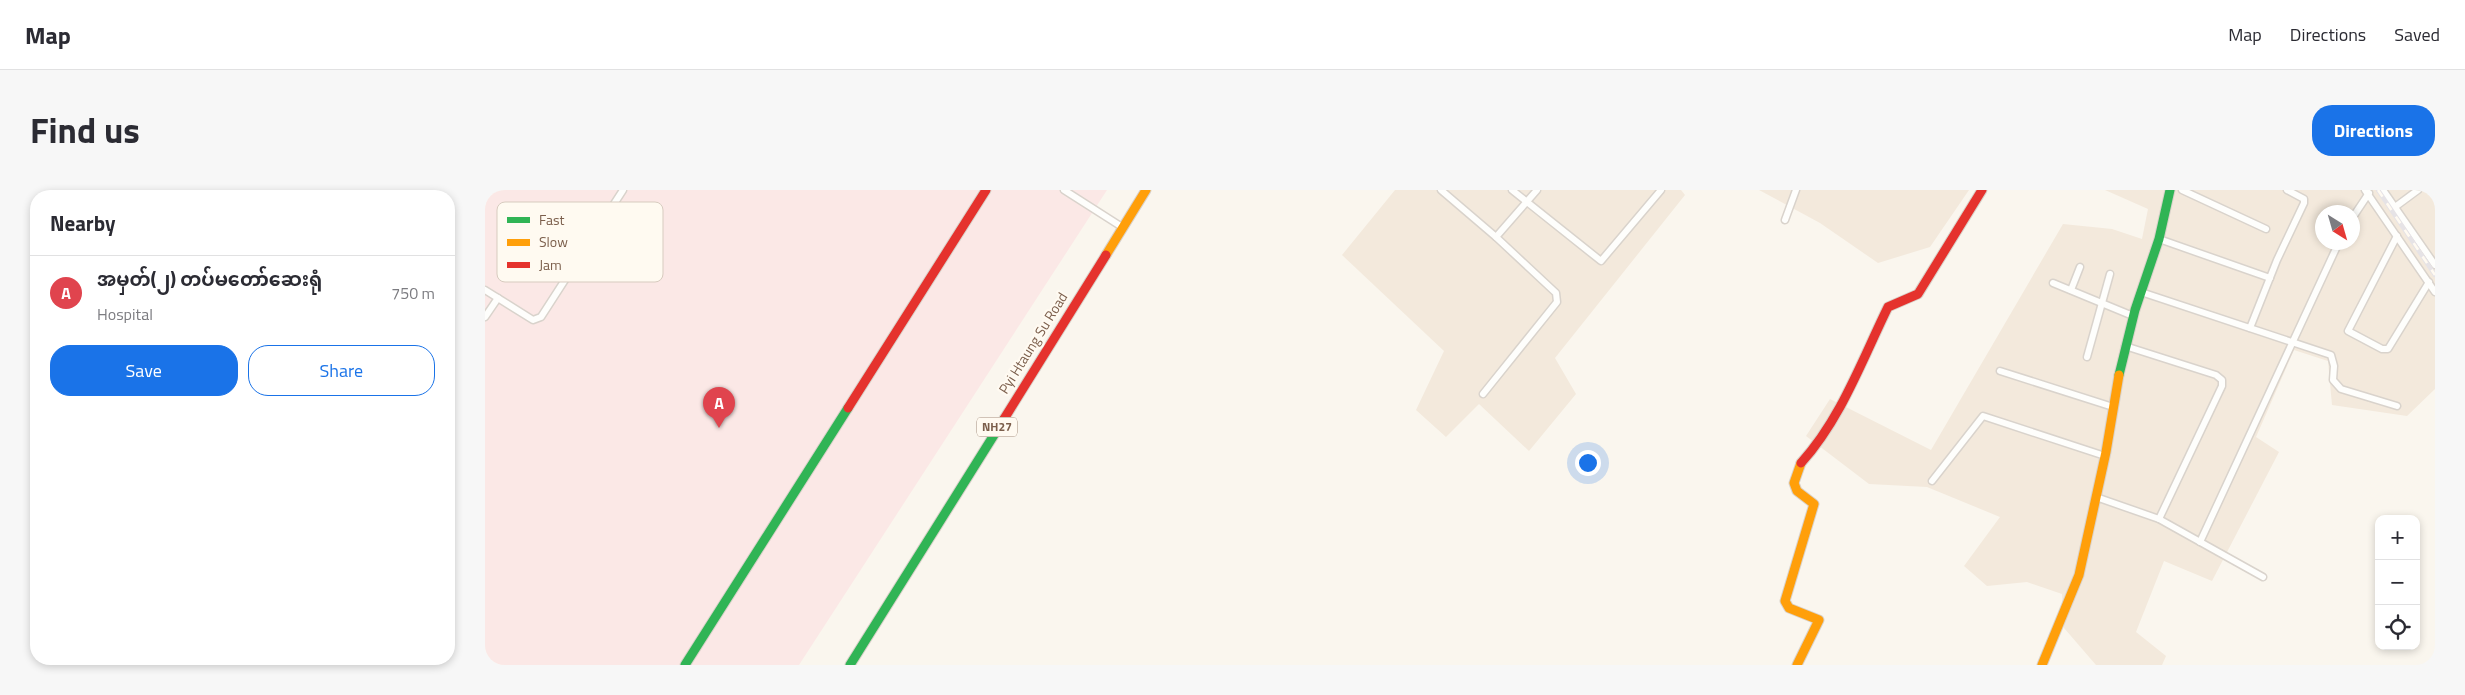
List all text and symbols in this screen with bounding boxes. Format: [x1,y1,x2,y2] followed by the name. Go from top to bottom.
[25,17,71,53] text: Map
[2228,21,2262,48] text: Map
[2290,21,2366,48] text: Directions
[2394,21,2440,48] text: Saved
[30,103,140,157] text: Find us
[2312,105,2435,156] button: Directions
[497,202,663,282] legend
[2315,205,2360,250] north arrow
[50,207,115,239] text: Nearby
[539,209,564,230] text: Fast
[539,231,568,252] text: Slow
[539,254,562,275] text: Jam
[97,264,322,293] text: အမှတ်(၂) တပ်မတော်ဆေးရုံ
[61,281,71,305] text: A
[391,281,435,305] text: 750 m
[993,288,1072,398] street label: Pyi Htaung Su Road
[97,302,153,326] text: Hospital
[50,345,238,396] button: Save
[248,345,435,396] button: Share
[703,387,735,428] pin: A
[977,418,1017,436] road number: NH27
[1575,450,1601,476] your location
[2375,515,2420,650] map controls
[2375,515,2420,560] button: +
[2375,560,2420,605] button: −
[2375,605,2420,650] button: locate

